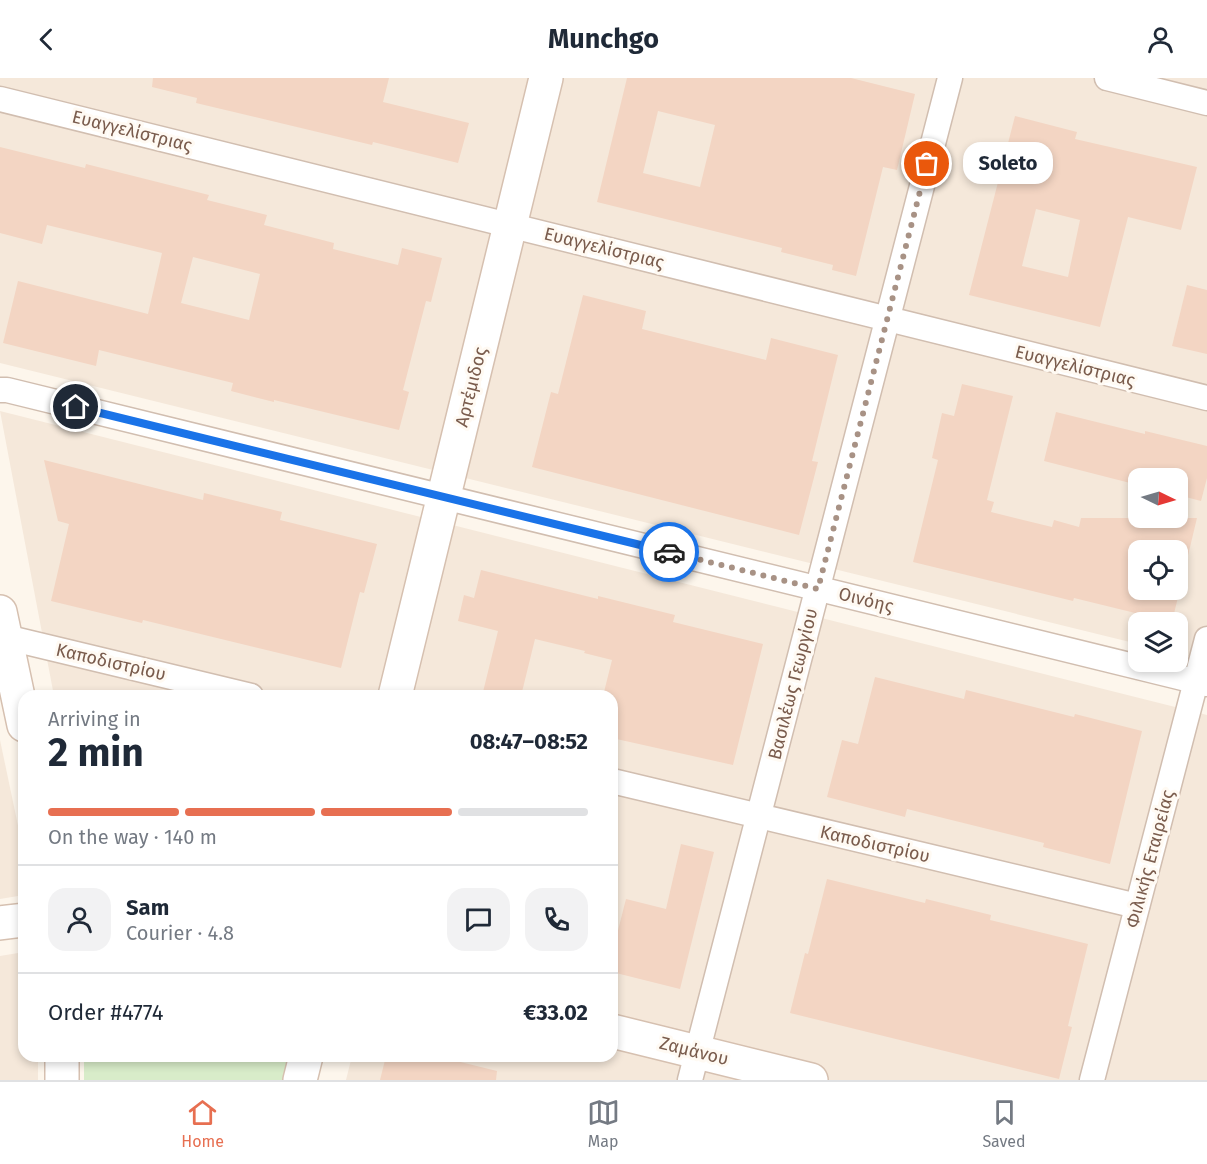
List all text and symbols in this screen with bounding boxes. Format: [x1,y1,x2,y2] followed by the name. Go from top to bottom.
[30,23,63,56] icon: back
[548,23,659,55] text: Munchgo
[1144,23,1177,56] icon: person
[70,105,195,157] street label: Ευαγγελίστριας
[901,138,952,189] pin
[963,143,1053,185] callout: Soleto
[910,147,943,180] icon: bag
[978,151,1038,175] text: Soleto
[542,222,667,274] street label: Ευαγγελίστριας
[1013,340,1138,392] street label: Ευαγγελίστριας
[450,344,492,429] street label: Αρτέμιδος
[50,381,101,432] pin
[59,390,92,423] icon: home
[1128,468,1188,528] north arrow
[1128,468,1188,672] map controls
[639,522,699,582] courier
[653,536,686,569] icon: car
[1128,540,1188,600] button: locate
[836,583,896,618] street label: Οινόης
[764,606,822,762] street label: Βασιλέως Γεωργίου
[1128,612,1188,672] button: layers
[54,639,168,685] street label: Καποδιστρίου
[48,707,141,731] text: Arriving in
[470,728,588,755] text: 08:47–08:52
[48,730,144,776] text: 2 min
[1121,787,1179,930] street label: Φιλικής Εταιρείας
[818,821,932,867] street label: Καποδιστρίου
[48,825,217,849] text: On the way · 140 m
[48,888,111,951] button: person
[447,888,510,951] button: chat
[525,888,588,951] button: phone
[126,894,169,921] text: Sam
[126,921,234,945] text: Courier · 4.8
[48,999,163,1026] text: Order #4774
[523,999,588,1026] text: €33.02
[657,1032,731,1070] street label: Ζαμάνου
[181,1096,224,1151] tab: Home
[587,1096,620,1151] tab: Map
[982,1096,1026,1151] tab: Saved

